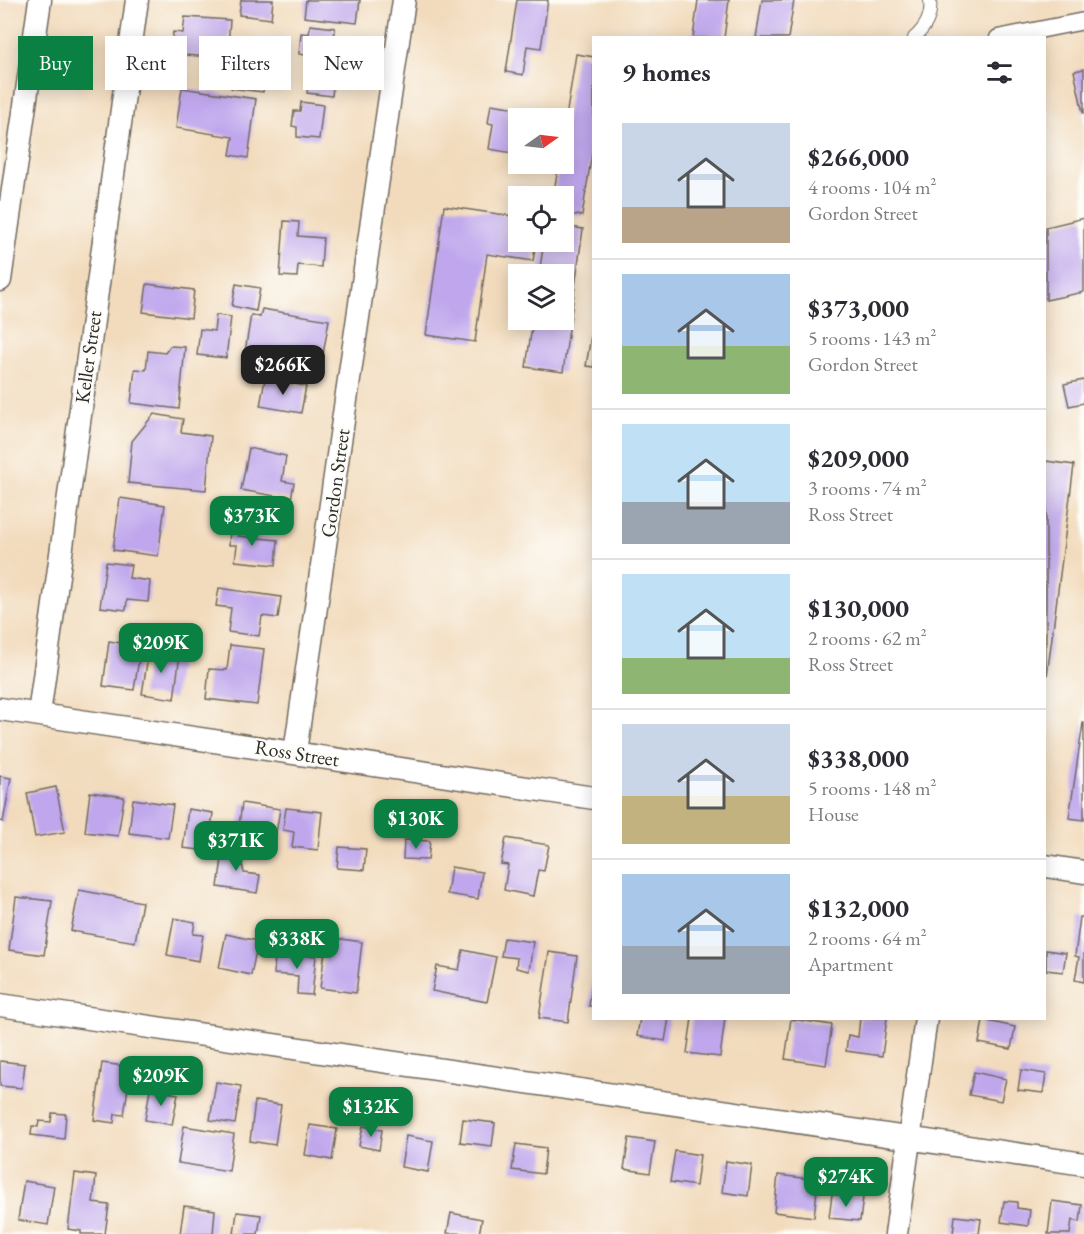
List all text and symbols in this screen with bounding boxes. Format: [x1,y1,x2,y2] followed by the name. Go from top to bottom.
[18,36,93,90] chip: Buy
[105,36,187,90] chip: Rent
[199,36,291,90] chip: Filters
[303,36,384,90] chip: New
[622,55,711,89] text: 9 homes
[983,56,1016,89] icon: filters
[508,108,574,174] north arrow
[508,108,574,330] map controls
[808,140,909,174] text: $266,000
[670,147,742,219] icon: home
[808,174,936,200] text: 4 rooms · 104 m²
[508,186,574,252] button: locate
[808,200,918,226] text: Gordon Street
[508,264,574,330] button: layers
[808,291,909,325] text: $373,000
[670,298,742,370] icon: home
[69,308,107,405] street label: Keller Street
[808,325,936,351] text: 5 rooms · 143 m²
[241,345,325,396] pin: $266K
[255,351,311,377] text: $266K
[808,351,918,377] text: Gordon Street
[314,426,356,539] street label: Gordon Street
[808,441,909,475] text: $209,000
[670,448,742,520] icon: home
[808,475,927,501] text: 3 rooms · 74 m²
[210,496,294,547] pin: $373K
[808,501,893,527] text: Ross Street
[224,502,280,528] text: $373K
[808,591,909,625] text: $130,000
[670,598,742,670] icon: home
[119,623,203,674] pin: $209K
[808,625,927,651] text: 2 rooms · 62 m²
[133,629,189,655] text: $209K
[808,651,893,677] text: Ross Street
[253,734,342,773] street label: Ross Street
[808,741,909,775] text: $338,000
[670,748,742,820] icon: home
[808,775,936,801] text: 5 rooms · 148 m²
[374,799,458,850] pin: $130K
[808,801,859,827] text: House
[388,805,444,831] text: $130K
[194,821,278,872] pin: $371K
[208,827,264,853] text: $371K
[808,891,909,925] text: $132,000
[670,898,742,970] icon: home
[255,919,339,970] pin: $338K
[269,925,325,951] text: $338K
[808,925,927,951] text: 2 rooms · 64 m²
[808,951,893,977] text: Apartment
[119,1056,203,1107] pin: $209K
[133,1062,189,1088] text: $209K
[329,1087,413,1138] pin: $132K
[343,1093,399,1119] text: $132K
[804,1157,888,1208] pin: $274K
[818,1163,874,1189] text: $274K

